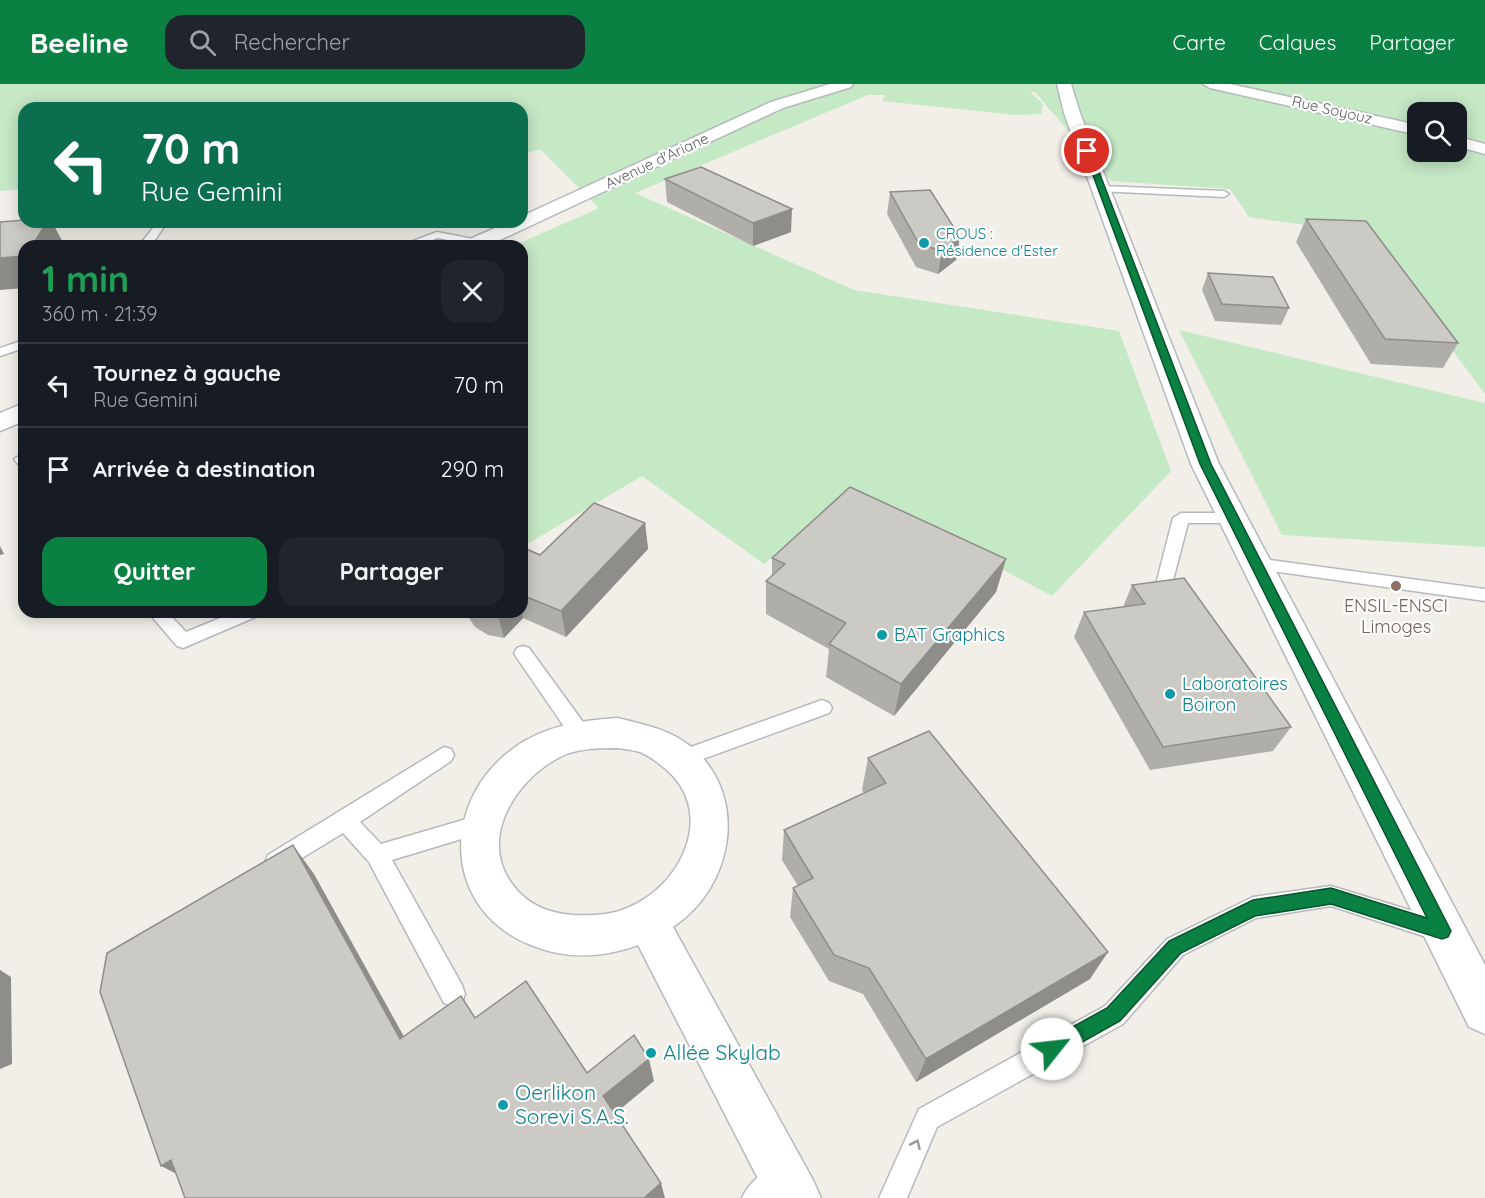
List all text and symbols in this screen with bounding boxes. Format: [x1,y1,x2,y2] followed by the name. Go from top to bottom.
[165,15,585,69] search box
[30,25,129,60] text: Beeline
[186,26,219,59] icon: search
[234,28,350,56] text: Rechercher
[1172,29,1226,55] text: Carte
[1259,29,1336,55] text: Calques
[1369,29,1455,55] text: Partager
[1290,91,1374,128] street label: Rue Soyouz
[1407,102,1467,162] map controls
[1407,102,1467,162] button: search
[141,122,240,175] text: 70 m
[1061,125,1112,176] pin
[42,126,120,204] icon: left
[602,128,712,193] street label: Avenue d'Ariane
[1070,134,1103,167] icon: arrive
[141,174,283,208] text: Rue Gemini
[936,224,1058,260] place label: CROUS : Résidence d'Ester
[917,236,931,250] marker: CROUS : Résidence d'Ester
[42,256,129,301] text: 1 min
[441,260,504,323] button: close
[42,301,158,326] text: 360 m · 21:39
[93,359,281,387] text: Tournez à gauche
[42,369,75,402] icon: left
[454,371,504,399] text: 70 m
[93,387,198,412] text: Rue Gemini
[42,453,75,486] icon: arrive
[93,455,315,483] text: Arrivée à destination
[440,455,504,483] text: 290 m
[42,537,267,606] button: Quitter
[279,537,504,606] button: Partager
[1389,579,1403,593] marker: ENSIL-ENSCI Limoges
[1344,594,1448,638] place label: ENSIL-ENSCI Limoges
[894,623,1005,646] place label: BAT Graphics
[875,628,889,642] marker: BAT Graphics
[1182,672,1288,716] place label: Laboratoires Boiron
[1163,687,1177,701] marker: Laboratoires Boiron
[1020,1017,1084,1081] position arrow
[663,1039,781,1065] place label: Allée Skylab
[644,1046,658,1060] marker: Allée Skylab
[515,1079,629,1129] place label: Oerlikon Sorevi S.A.S.
[496,1098,510,1112] marker: Oerlikon Sorevi S.A.S.
[909,1140,921,1151] one-way arrow

